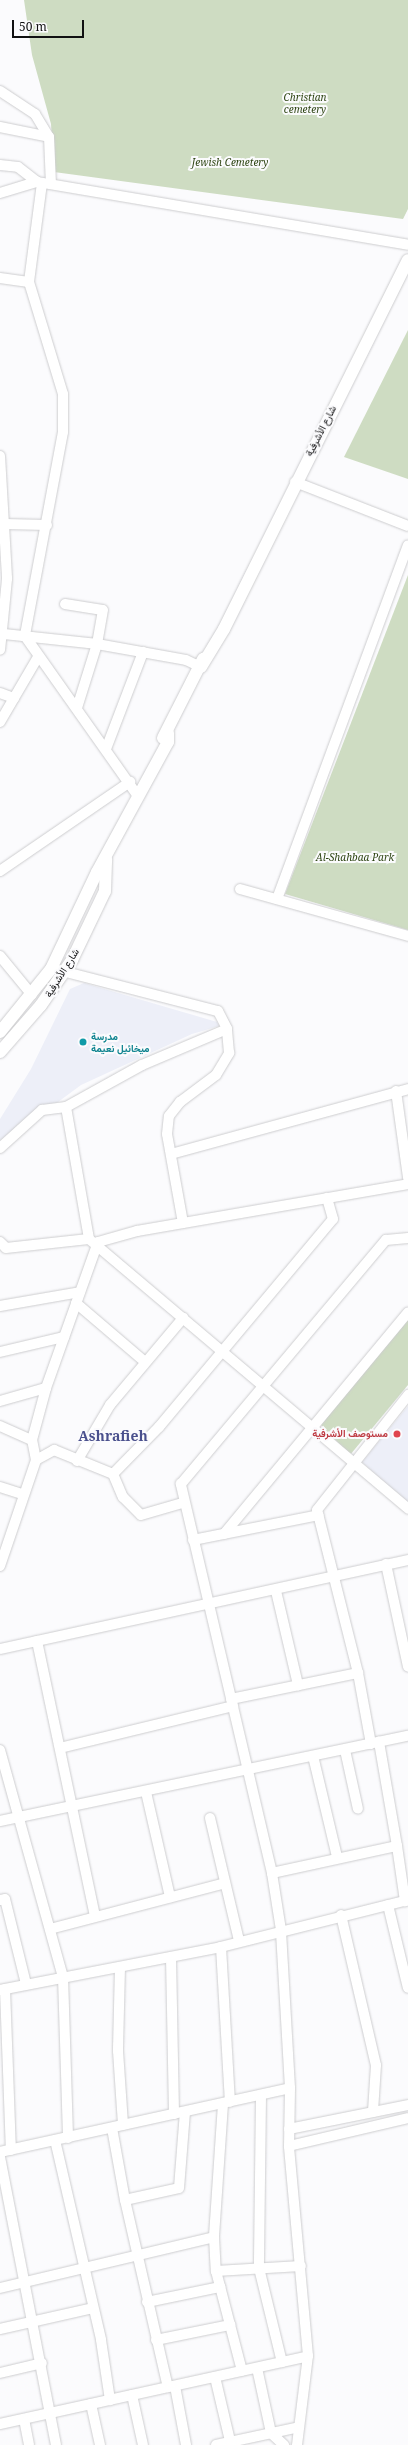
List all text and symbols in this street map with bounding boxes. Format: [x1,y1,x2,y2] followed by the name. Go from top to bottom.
[14,12,86,38] scale bar
[19,18,47,35] text: 50 m
[283,91,327,114] park label: Christian cemetery
[192,157,268,169] park label: Jewish Cemetery
[303,404,339,458] street label: شارع الأشرفية
[316,852,394,864] park label: Al-Shahbaa Park
[42,946,82,1000] street label: شارع الأشرفية
[91,1030,150,1054] place label: مدرسة ميخائيل نعيمة
[78,1037,88,1047] marker: مدرسة ميخائيل نعيمة
[78,1428,148,1444] district label: Ashrafieh
[312,1428,388,1440] place label: مستوصف الأشرفية
[391,1428,403,1440] marker: مستوصف الأشرفية

